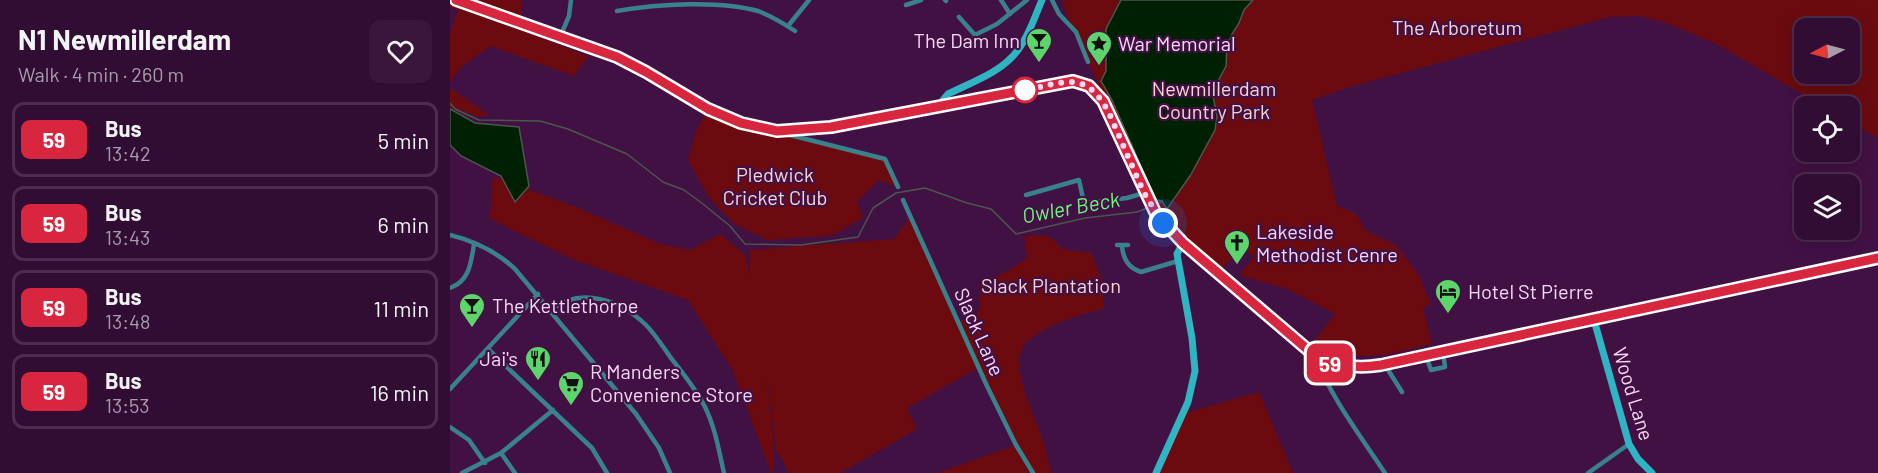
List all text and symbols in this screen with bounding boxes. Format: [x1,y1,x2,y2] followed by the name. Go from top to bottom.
[1392,15,1522,39] park label: The Arboretum
[1794,18,1860,84] north arrow
[1794,18,1860,240] map controls
[369,20,432,83] button: heart
[18,22,231,56] text: N1 Newmillerdam
[1024,26,1054,64] bar icon: The Dam Inn
[914,28,1020,52] place label: The Dam Inn
[1084,29,1114,67] place icon: War Memorial
[1118,31,1236,55] place label: War Memorial
[18,62,184,86] text: Walk · 4 min · 260 m
[1152,76,1276,123] park label: Newmillerdam Country Park
[1012,77,1038,103] unlabelled marker
[1794,96,1860,162] button: locate
[105,115,142,141] text: Bus
[43,127,65,152] text: 59
[378,127,429,153] text: 5 min
[105,141,151,165] text: 13:42
[723,162,827,209] park label: Pledwick Cricket Club
[1794,174,1860,240] button: layers
[1020,185,1122,227] water label: Owler Beck
[105,199,142,225] text: Bus
[1148,208,1178,238] your location
[43,211,65,236] text: 59
[378,211,429,237] text: 6 min
[1256,219,1398,266] place label: Lakeside Methodist Cenre
[105,225,150,249] text: 13:43
[1222,228,1252,266] church icon: Lakeside Methodist Cenre
[981,273,1121,297] park label: Slack Plantation
[1433,277,1463,315] hotel icon: Hotel St Pierre
[1468,279,1594,303] place label: Hotel St Pierre
[105,283,142,309] text: Bus
[950,284,1010,379] street label: Slack Lane
[457,291,487,329] bar icon: The Kettlethorpe
[492,293,638,317] place label: The Kettlethorpe
[43,295,65,320] text: 59
[373,295,429,321] text: 11 min
[105,309,151,333] text: 13:48
[523,344,553,382] restaurant icon: Jai's
[1303,344,1357,382] line badge: 59
[1608,344,1659,443] street label: Wood Lane
[479,346,518,370] place label: Jai's
[1319,351,1341,376] text: 59
[590,359,753,406] place label: R Manders Convenience Store
[105,367,142,393] text: Bus
[556,369,586,407] supermarket icon: R Manders Convenience Store
[43,379,65,404] text: 59
[370,379,429,405] text: 16 min
[105,393,150,417] text: 13:53

